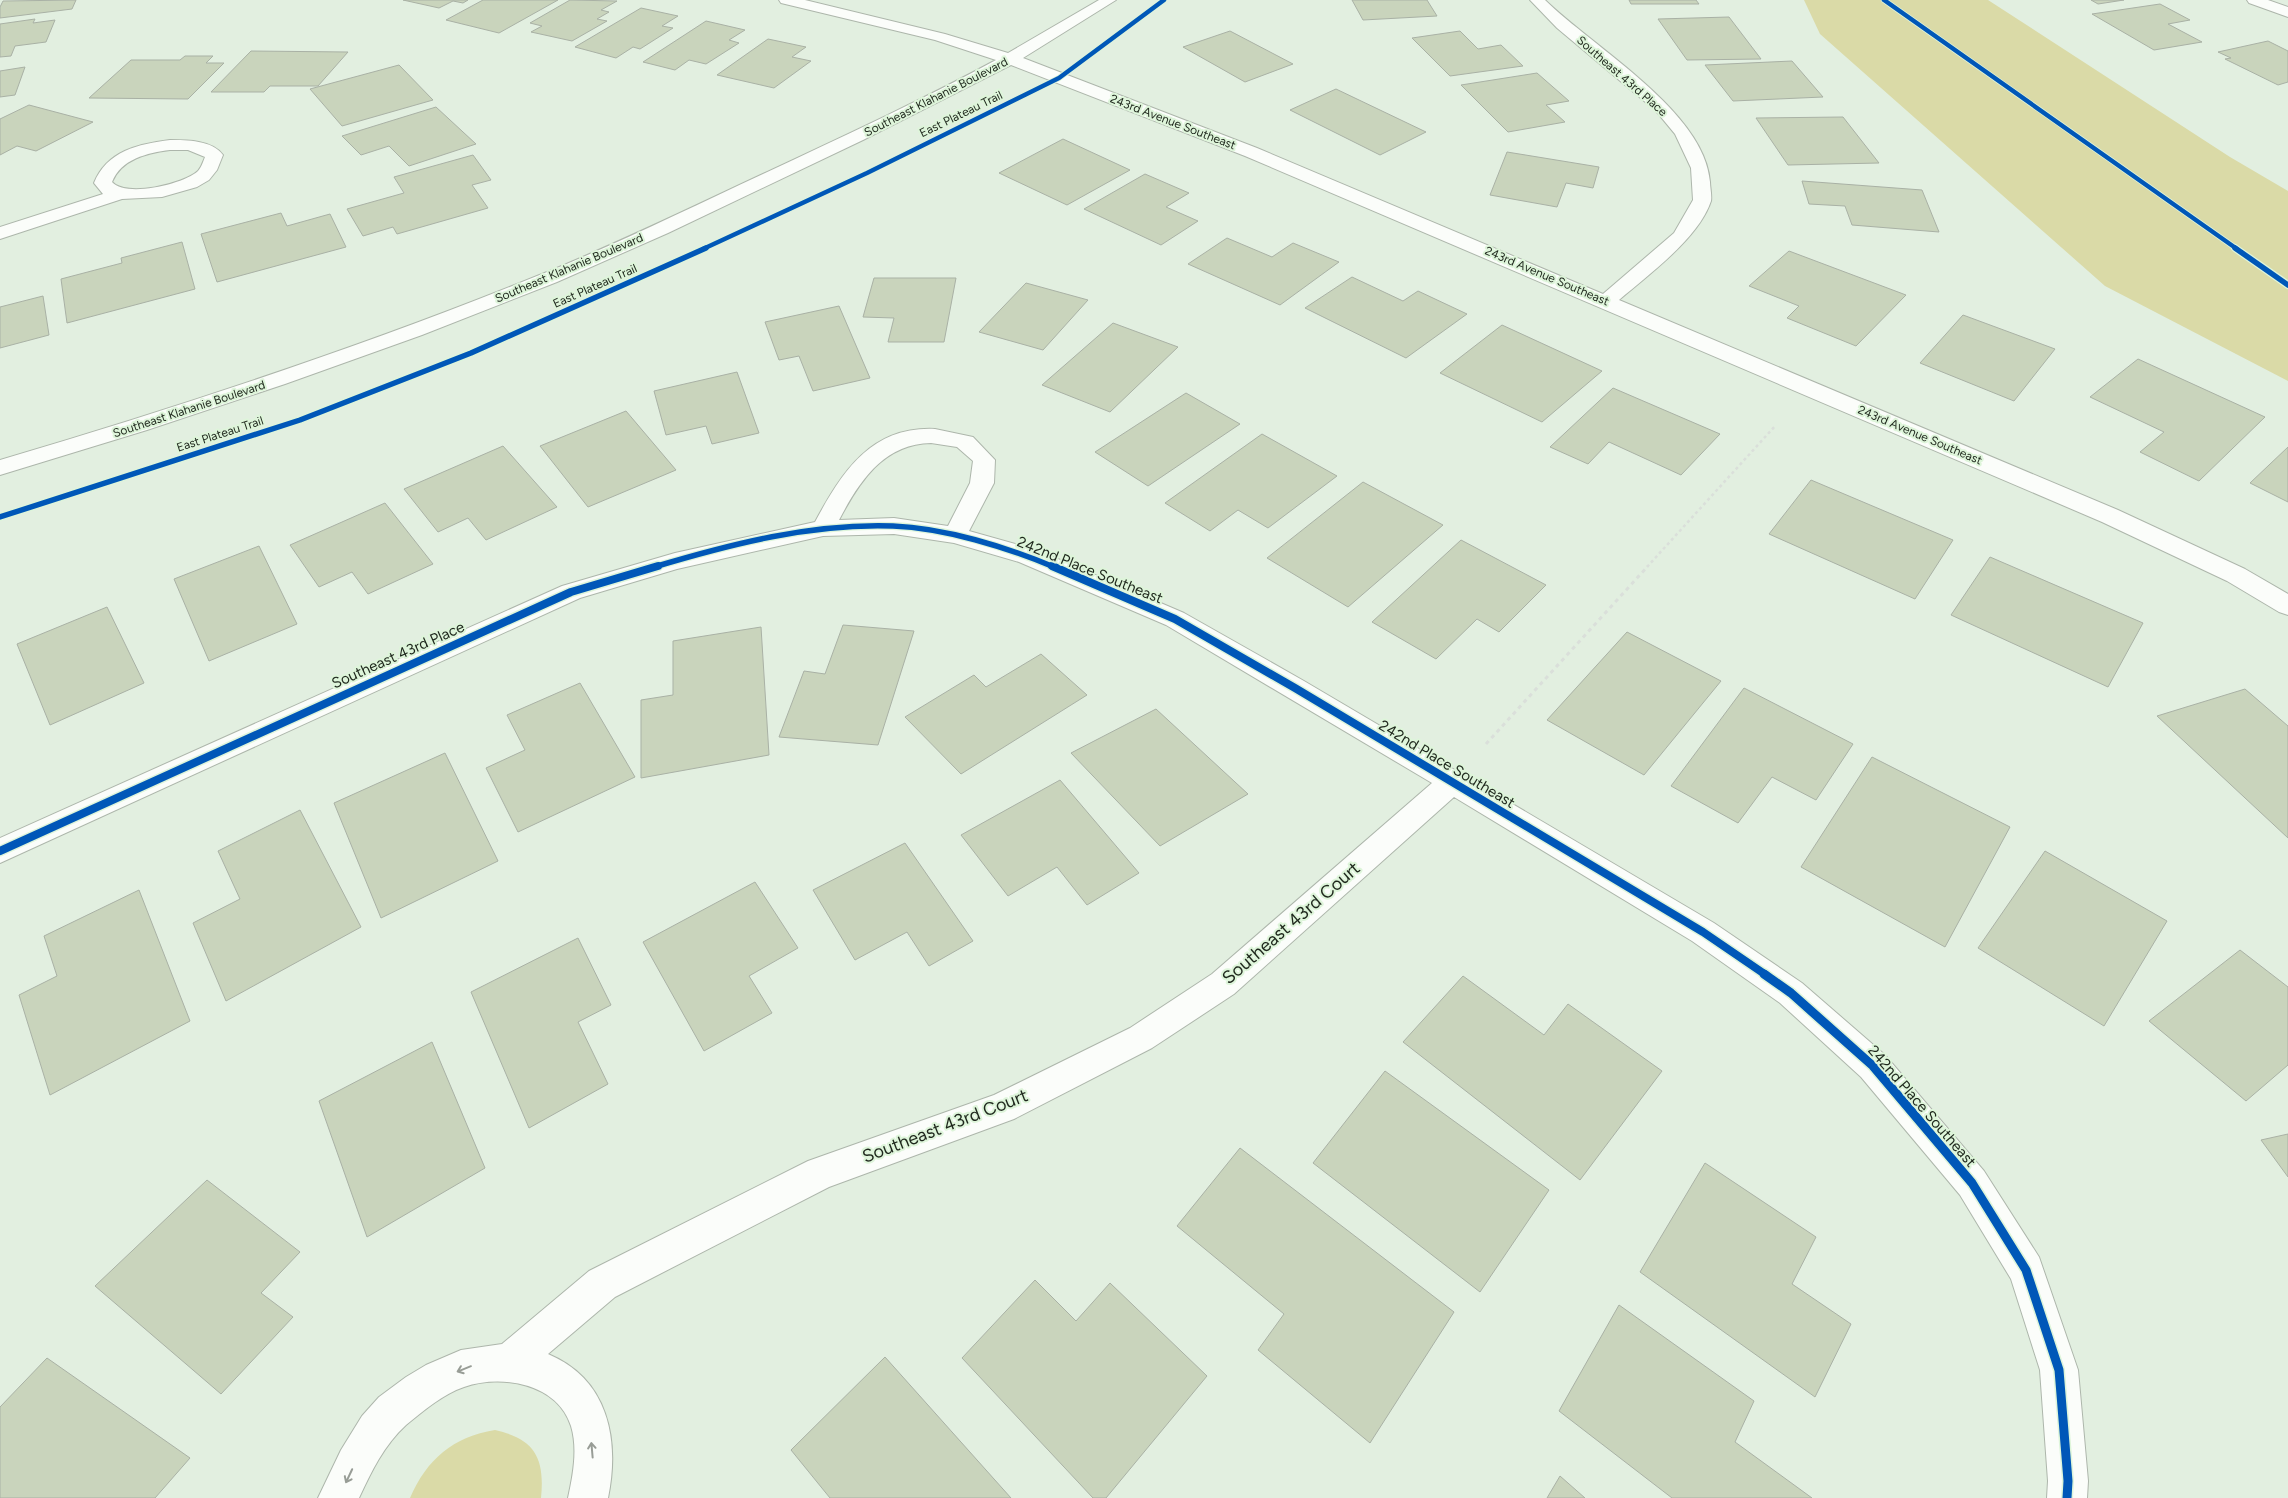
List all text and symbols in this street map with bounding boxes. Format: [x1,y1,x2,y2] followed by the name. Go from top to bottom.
[1574,33,1670,119] street label: Southeast 43rd Place
[862,55,1010,139] street label: Southeast Klahanie Boulevard
[917,88,1005,140] street label: East Plateau Trail
[1108,92,1238,153] street label: 243rd Avenue Southeast
[493,230,645,306] street label: Southeast Klahanie Boulevard
[1483,244,1612,309] street label: 243rd Avenue Southeast
[551,261,639,311] street label: East Plateau Trail
[111,378,267,440] street label: Southeast Klahanie Boulevard
[1856,403,1985,468] street label: 243rd Avenue Southeast
[175,413,265,455] street label: East Plateau Trail
[1015,533,1166,608] street label: 242nd Place Southeast
[329,618,467,692] street label: Southeast 43rd Place
[1376,716,1519,812] street label: 242nd Place Southeast
[1218,857,1365,989] street label: Southeast 43rd Court
[1864,1041,1980,1171] street label: 242nd Place Southeast
[859,1084,1031,1168] street label: Southeast 43rd Court
[457,1365,472,1374] one-way arrow
[587,1442,597,1458] one-way arrow
[343,1468,353,1483] one-way arrow

